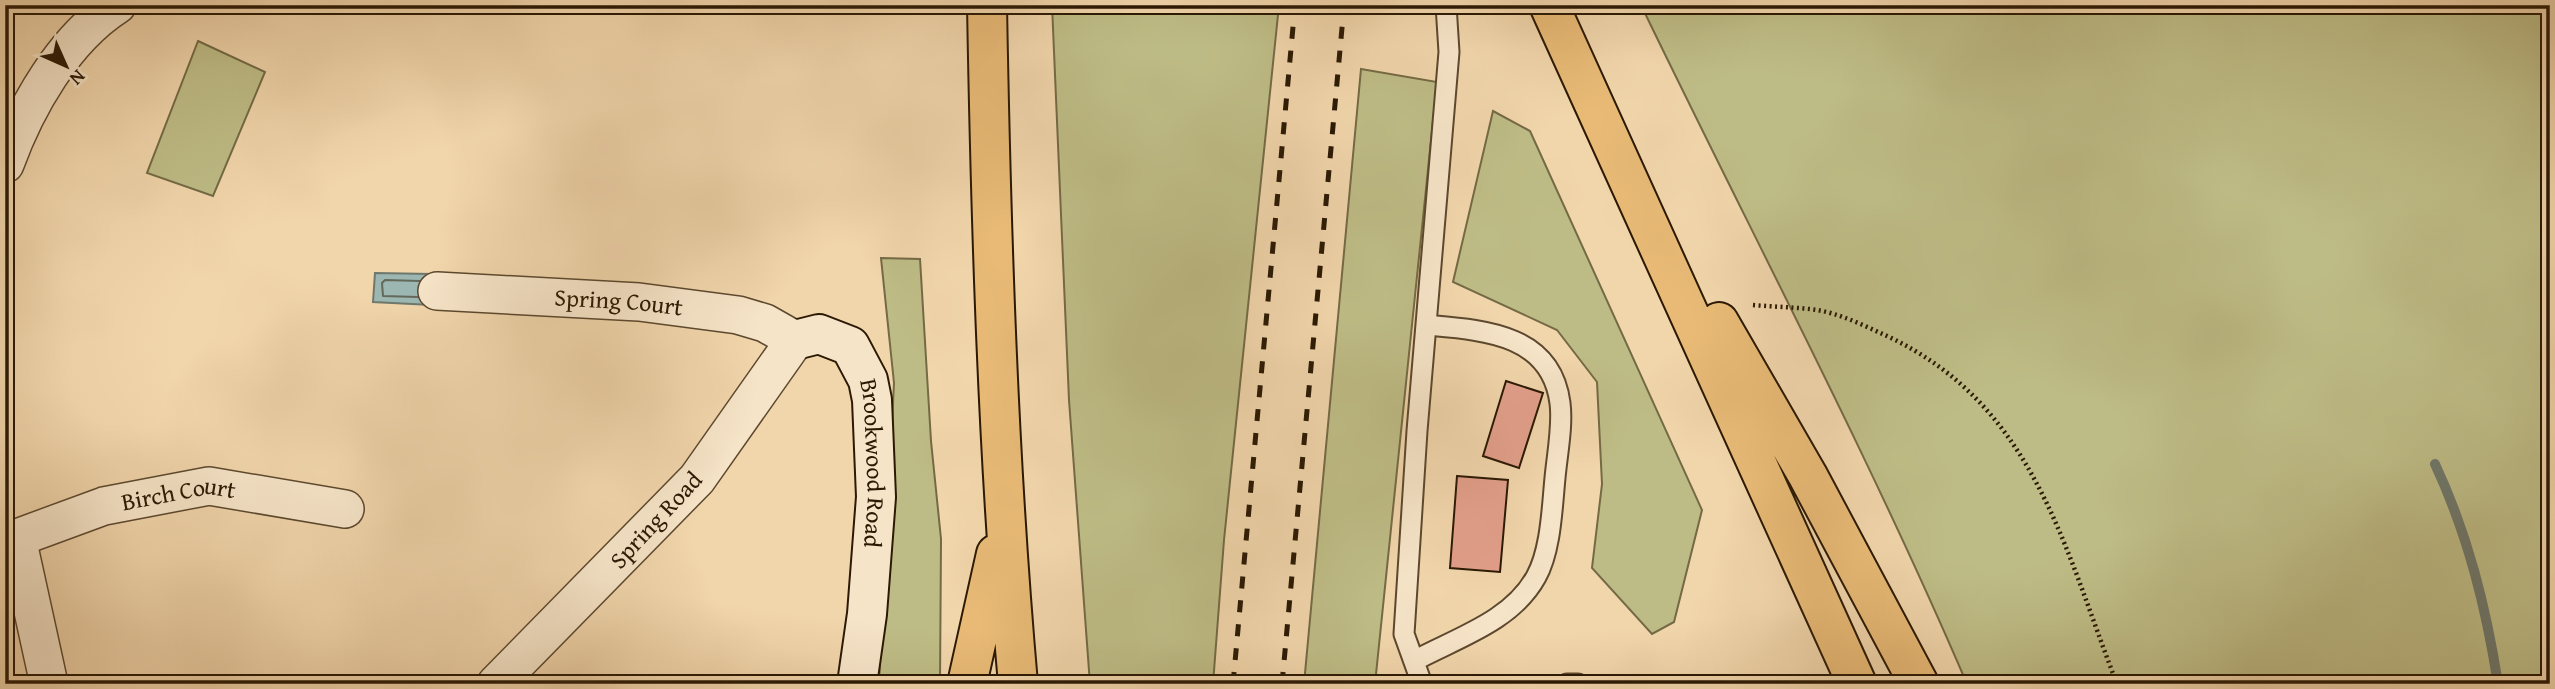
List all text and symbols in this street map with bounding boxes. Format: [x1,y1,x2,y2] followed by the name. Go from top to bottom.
[32,32,102,102] north arrow
[63,64,92,93] text: N
[554,279,686,325] street label: Spring Court
[851,375,894,549] street label: Brookwood Road
[601,463,710,576] street label: Spring Road
[118,467,239,519] street label: Birch Court

